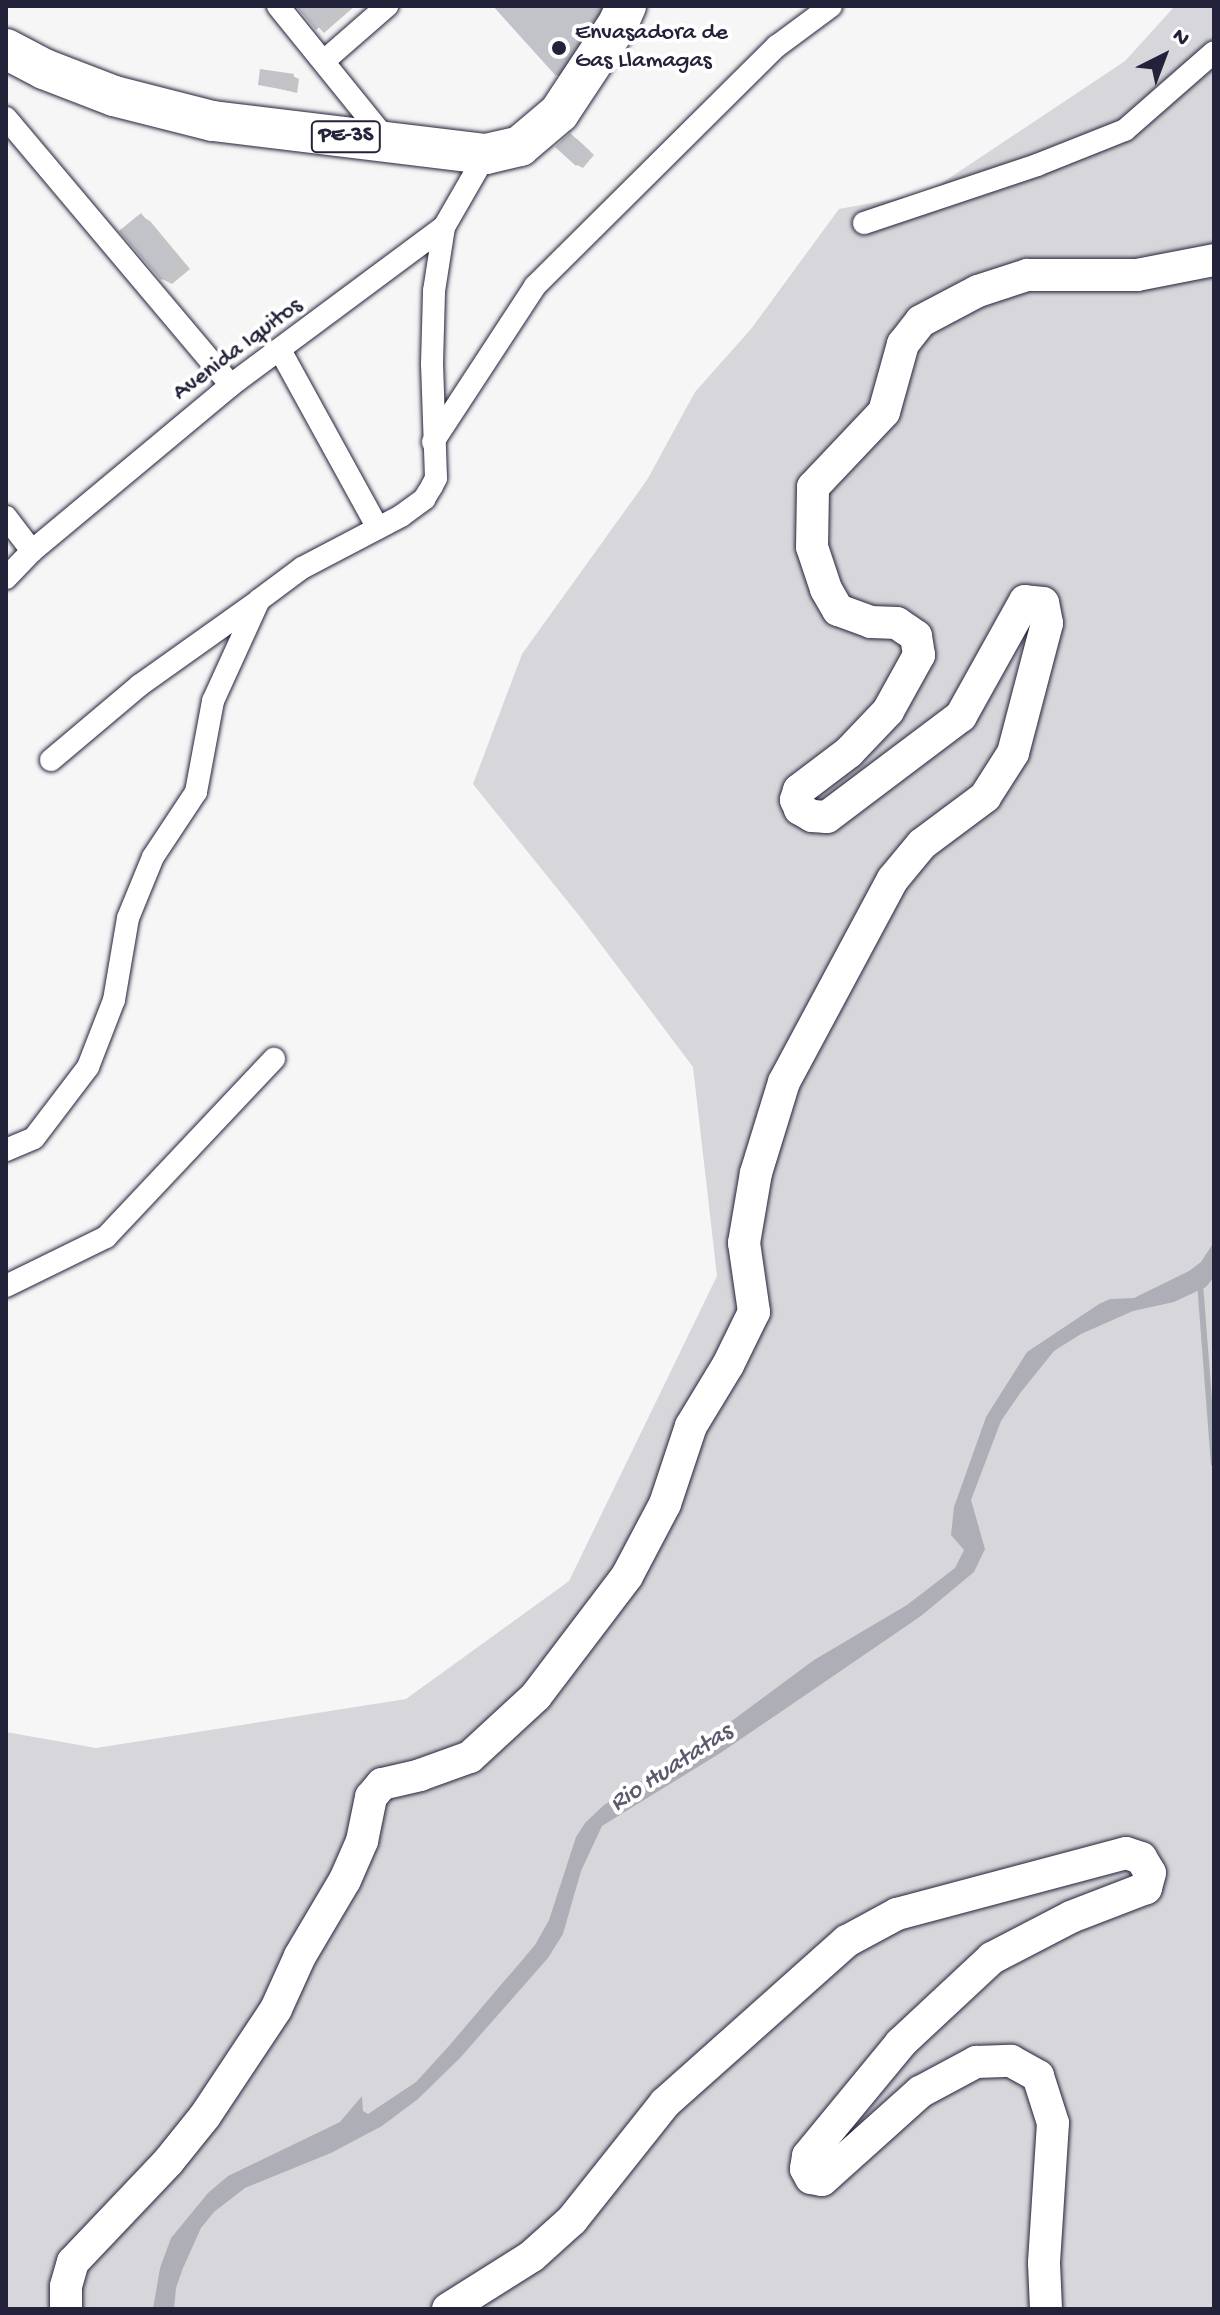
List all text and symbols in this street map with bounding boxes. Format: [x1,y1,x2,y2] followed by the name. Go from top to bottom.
[1124,16,1204,96] north arrow
[575,20,728,76] place label: Envasadora de Gas Llamagas
[1166,24,1194,53] text: N
[550,39,568,57] marker: Envasadora de Gas Llamagas
[310,119,382,155] road number: PE-3S
[168,292,308,408] street label: Avenida Iquitos
[605,1718,739,1820] water label: Rio Huatatas

